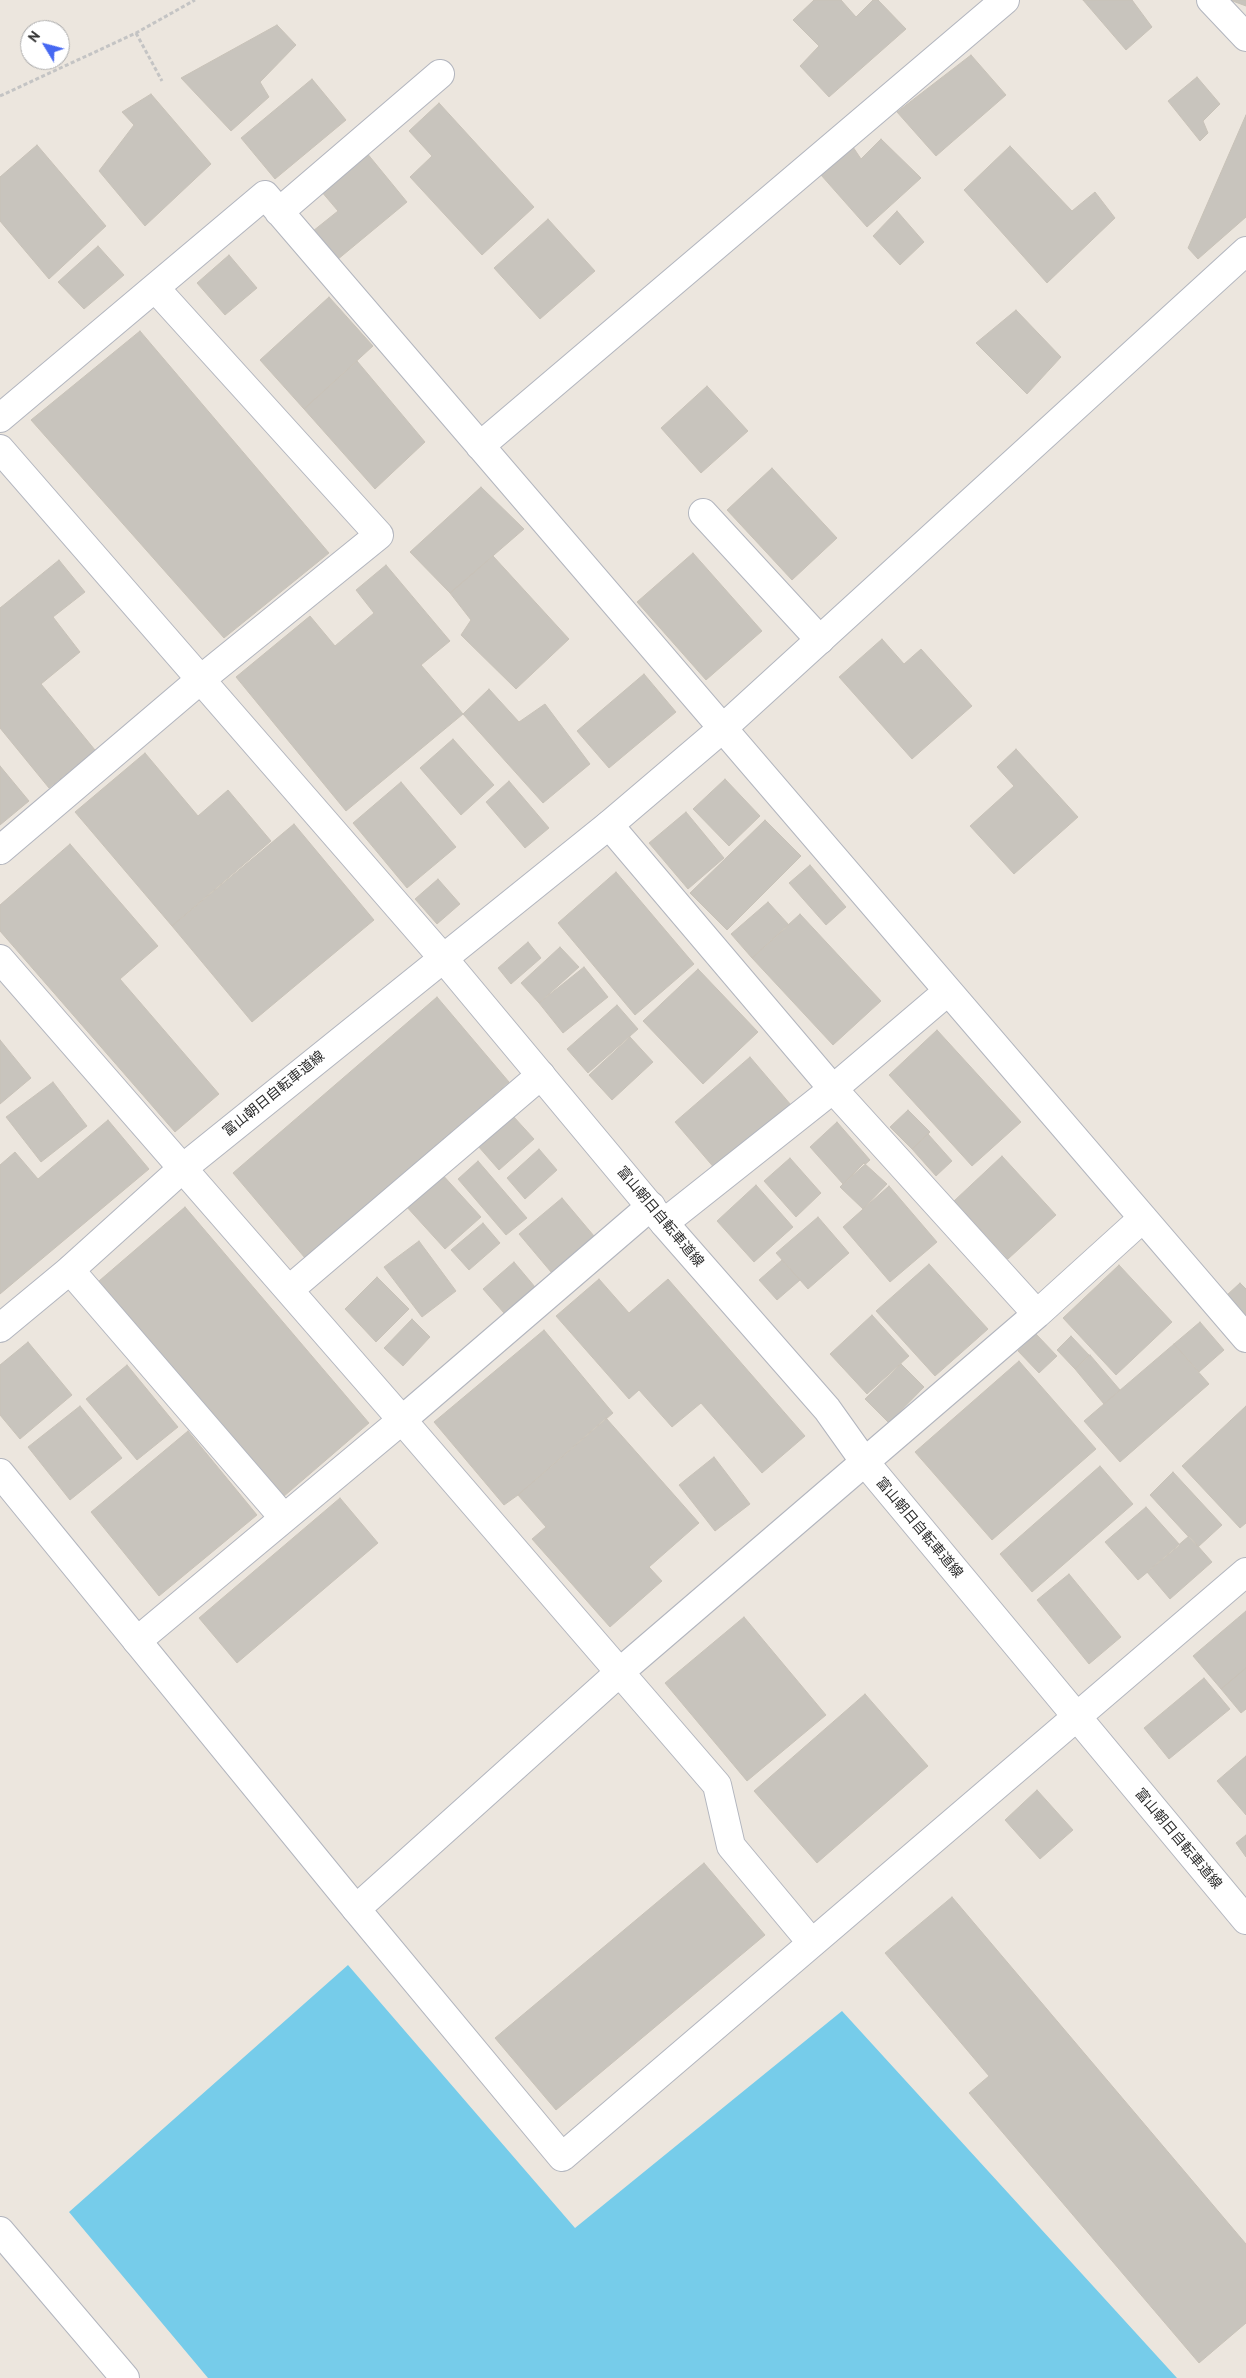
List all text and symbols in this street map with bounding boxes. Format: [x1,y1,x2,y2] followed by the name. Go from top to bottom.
[20,20,70,70] north arrow
[24,27,44,46] text: N
[220,1048,328,1140] street label: 富山朝日自転車道線
[613,1163,707,1271] street label: 富山朝日自転車道線
[872,1474,966,1582] street label: 富山朝日自転車道線
[1131,1785,1225,1893] street label: 富山朝日自転車道線

